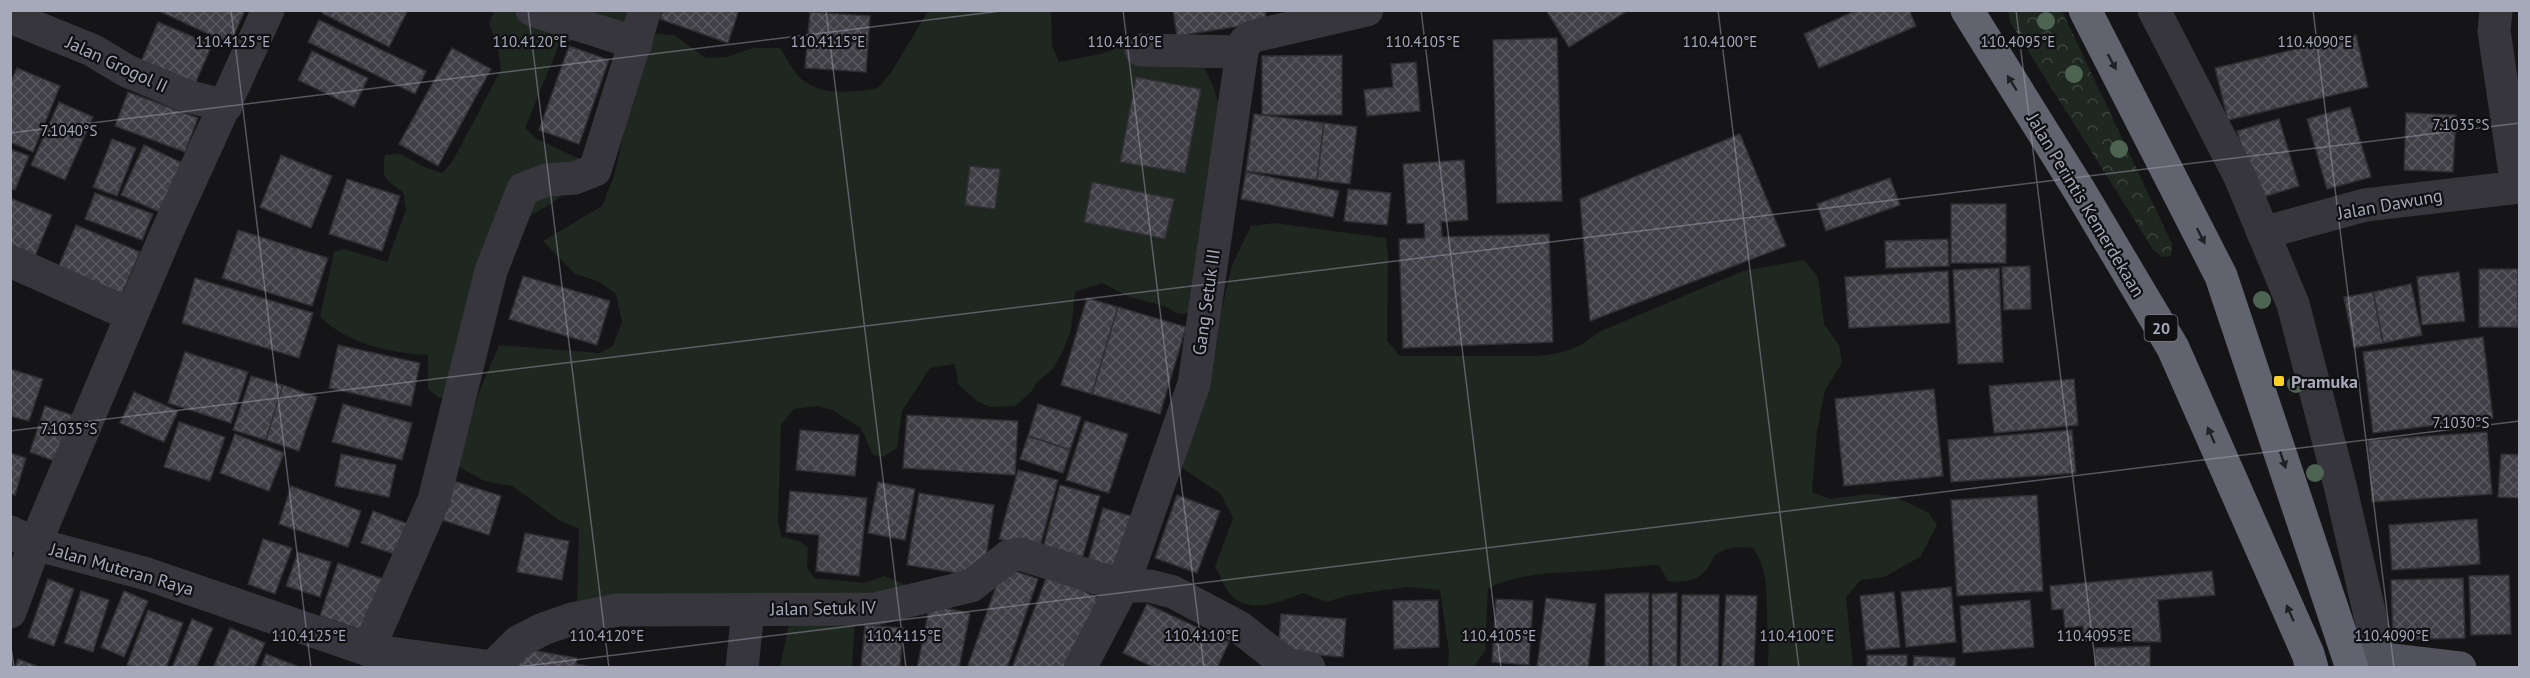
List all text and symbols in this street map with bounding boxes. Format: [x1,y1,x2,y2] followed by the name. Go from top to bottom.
[62,30,172,98] street label: Jalan Grogol II
[196,32,270,51] text: 110.4125°E
[493,32,567,51] text: 110.4120°E
[791,32,865,51] text: 110.4115°E
[1088,32,1162,51] text: 110.4110°E
[1386,32,1460,51] text: 110.4105°E
[1683,32,1757,51] text: 110.4100°E
[1981,32,2055,51] text: 110.4095°E
[2278,32,2352,51] text: 110.4090°E
[2107,54,2117,71] one-way arrow
[2006,75,2017,91] one-way arrow
[2022,108,2150,301] street label: Jalan Perintis Kemerdekaan
[2433,115,2489,134] text: 7.1035°S
[41,121,97,140] text: 7.1040°S
[2335,183,2444,225] street label: Jalan Dawung
[2196,227,2206,244] one-way arrow
[1187,247,1225,357] street label: Gang Setuk III
[2144,315,2178,341] road number: 20
[2291,370,2358,393] place label: Pramuka
[2272,374,2286,388] marker: Pramuka
[2433,413,2489,432] text: 7.1030°S
[41,419,97,438] text: 7.1035°S
[2207,426,2216,443] one-way arrow
[2279,451,2289,469] one-way arrow
[47,537,197,601] street label: Jalan Muteran Raya
[769,596,877,620] street label: Jalan Setuk IV
[2285,604,2295,622] one-way arrow
[272,626,346,645] text: 110.4125°E
[570,626,644,645] text: 110.4120°E
[867,626,941,645] text: 110.4115°E
[1165,626,1239,645] text: 110.4110°E
[1462,626,1536,645] text: 110.4105°E
[1760,626,1834,645] text: 110.4100°E
[2057,626,2131,645] text: 110.4095°E
[2355,626,2429,645] text: 110.4090°E

